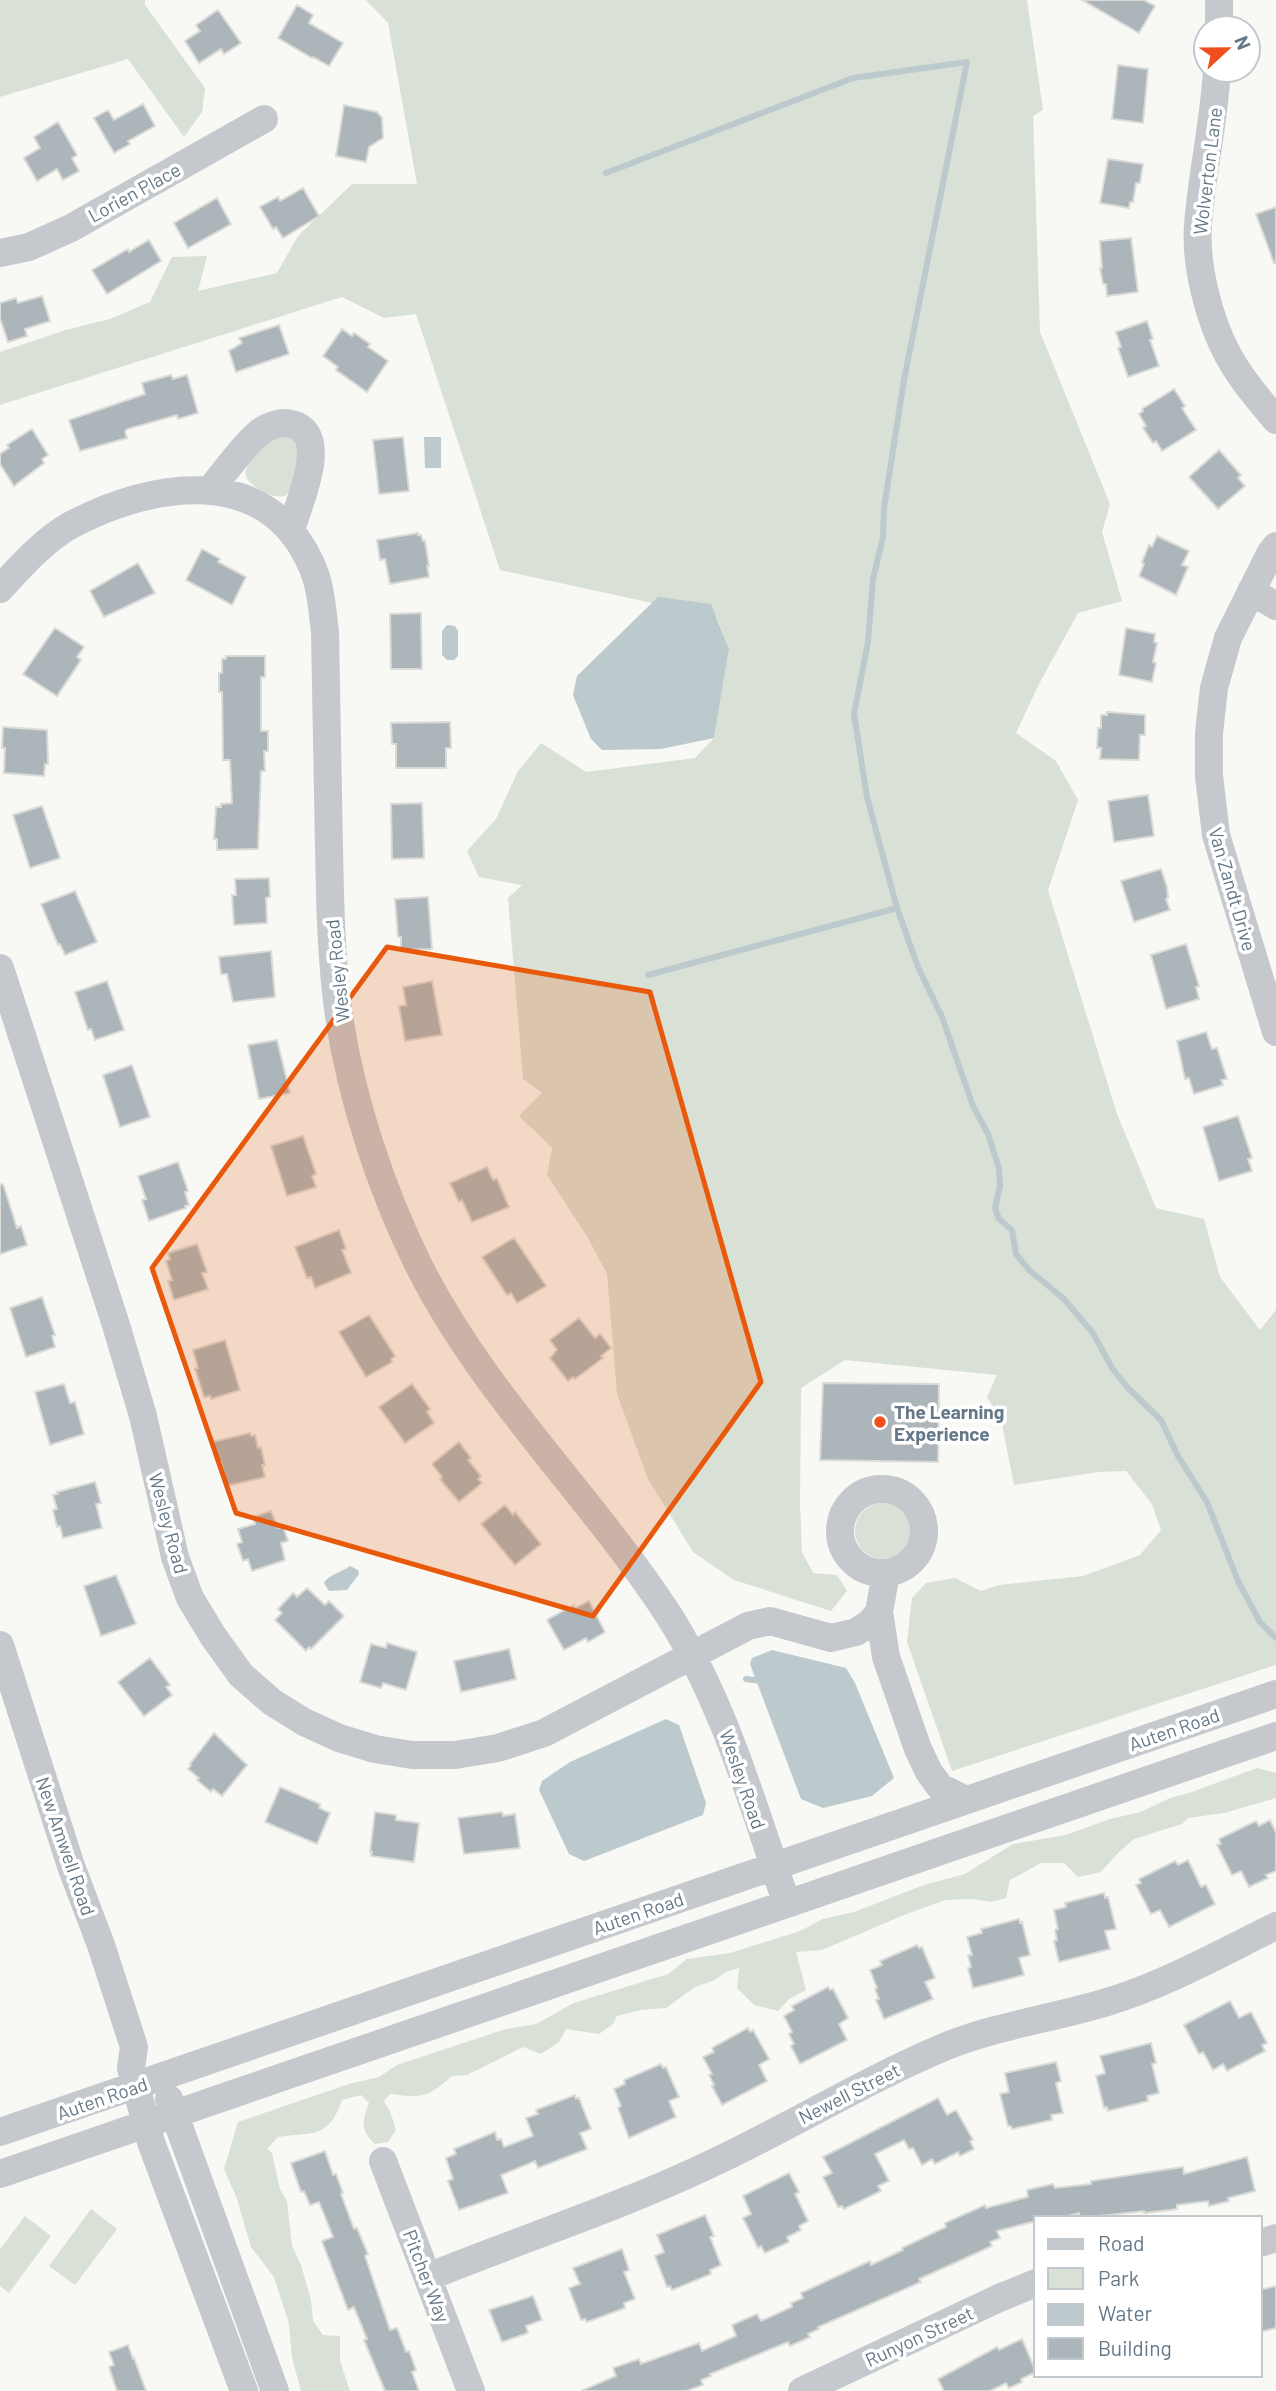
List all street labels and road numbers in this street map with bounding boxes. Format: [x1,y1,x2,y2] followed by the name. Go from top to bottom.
[1188,106,1226,236] street label: Wolverton Lane
[84,157,184,227] street label: Lorien Place
[1204,824,1262,954] street label: Van Zandt Drive
[320,918,354,1024] street label: Wesley Road
[144,1470,194,1576] street label: Wesley Road
[1126,1703,1222,1755] street label: Auten Road
[715,1726,771,1832] street label: Wesley Road
[31,1774,101,1918] street label: New Amwell Road
[590,1887,686,1939] street label: Auten Road
[794,2058,904,2128] street label: Newell Street
[54,2072,150,2124] street label: Auten Road
[399,2226,455,2326] street label: Pitcher Way
[861,2301,977,2371] street label: Runyon Street

